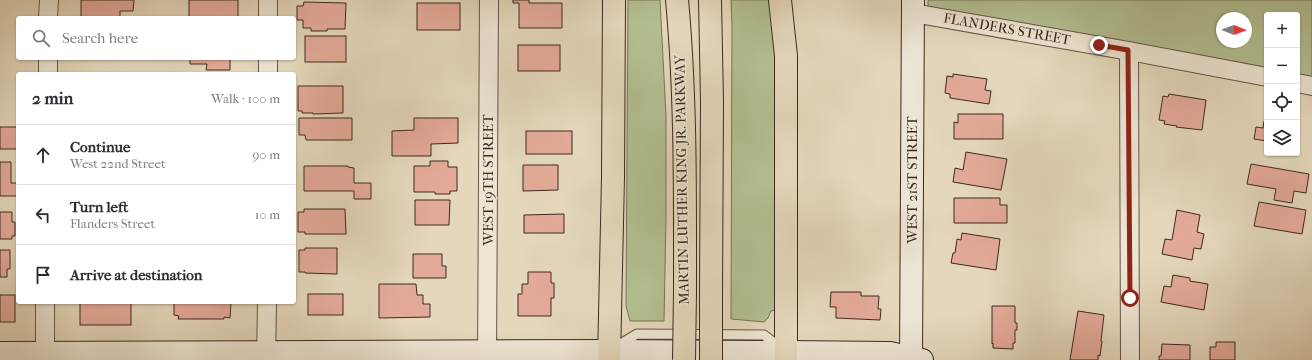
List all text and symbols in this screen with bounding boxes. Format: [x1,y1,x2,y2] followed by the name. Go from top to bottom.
[942,9,1072,49] street label: FLANDERS STREET
[1216,12,1252,48] north arrow
[1264,12,1300,156] map controls
[1264,12,1300,48] button: +
[16,16,296,60] search box
[30,27,52,49] icon: search
[62,29,138,47] text: Search here
[1090,36,1108,54] route end
[1264,48,1300,84] button: −
[671,54,693,305] street label: MARTIN LUTHER KING JR. PARKWAY
[1264,84,1300,120] button: locate
[32,88,73,108] text: 2 min
[211,91,280,106] text: Walk · 100 m
[480,114,497,247] street label: WEST 19TH STREET
[904,116,921,245] street label: WEST 21ST STREET
[1264,120,1300,156] button: layers
[70,138,130,156] text: Continue
[32,144,54,166] icon: ahead
[252,147,280,162] text: 90 m
[70,156,166,171] text: West 22nd Street
[70,198,128,216] text: Turn left
[32,204,54,226] icon: left
[255,207,280,222] text: 10 m
[70,216,155,231] text: Flanders Street
[32,264,54,286] icon: arrive
[70,266,202,284] text: Arrive at destination
[1121,289,1139,307] route start

